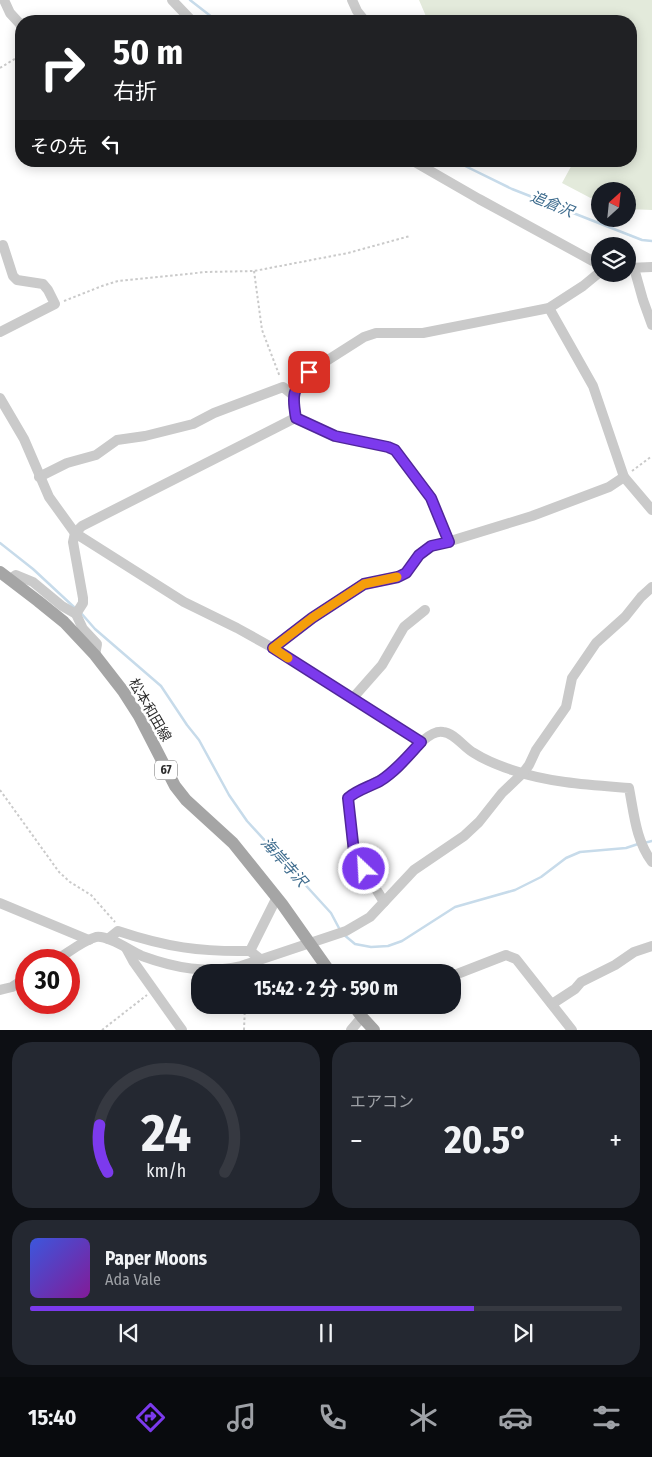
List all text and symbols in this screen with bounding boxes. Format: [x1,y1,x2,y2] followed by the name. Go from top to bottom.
[113,31,183,73] text: 50 m
[30,35,95,100] icon: right
[113,78,157,105] text: 右折
[97,130,125,158] icon: left
[30,135,87,158] text: その先
[591,182,636,228] north arrow
[591,182,636,282] map controls
[528,187,578,222] water label: 追倉沢
[591,237,636,282] button: layers
[288,351,330,393] pin
[295,358,323,386] icon: arrive
[125,675,175,745] street label: 松本和田線
[155,760,177,780] road number: 67
[257,834,312,892] water label: 海岸寺沢
[337,842,389,894] position arrow
[15,949,80,1014] speed limit sign: 30
[254,977,398,1000] text: 15:42 · 2 分 · 590 m
[350,1092,414,1111] text: エアコン
[140,1102,191,1165] text: 24
[444,1117,528,1163] text: 20.5°
[350,1124,363,1157] text: −
[609,1124,622,1157] text: +
[146,1160,186,1182] text: km/h
[105,1247,207,1270] text: Paper Moons
[105,1270,161,1289] text: Ada Vale
[115,1319,143,1347] icon: previous
[312,1319,340,1347] icon: pause
[509,1319,537,1347] icon: next
[133,1400,168,1435] icon: directions
[224,1400,259,1435] icon: music
[315,1400,350,1435] icon: phone
[406,1400,441,1435] icon: climate
[498,1400,533,1435] icon: car
[589,1400,624,1435] icon: filters
[28,1404,76,1431] text: 15:40

